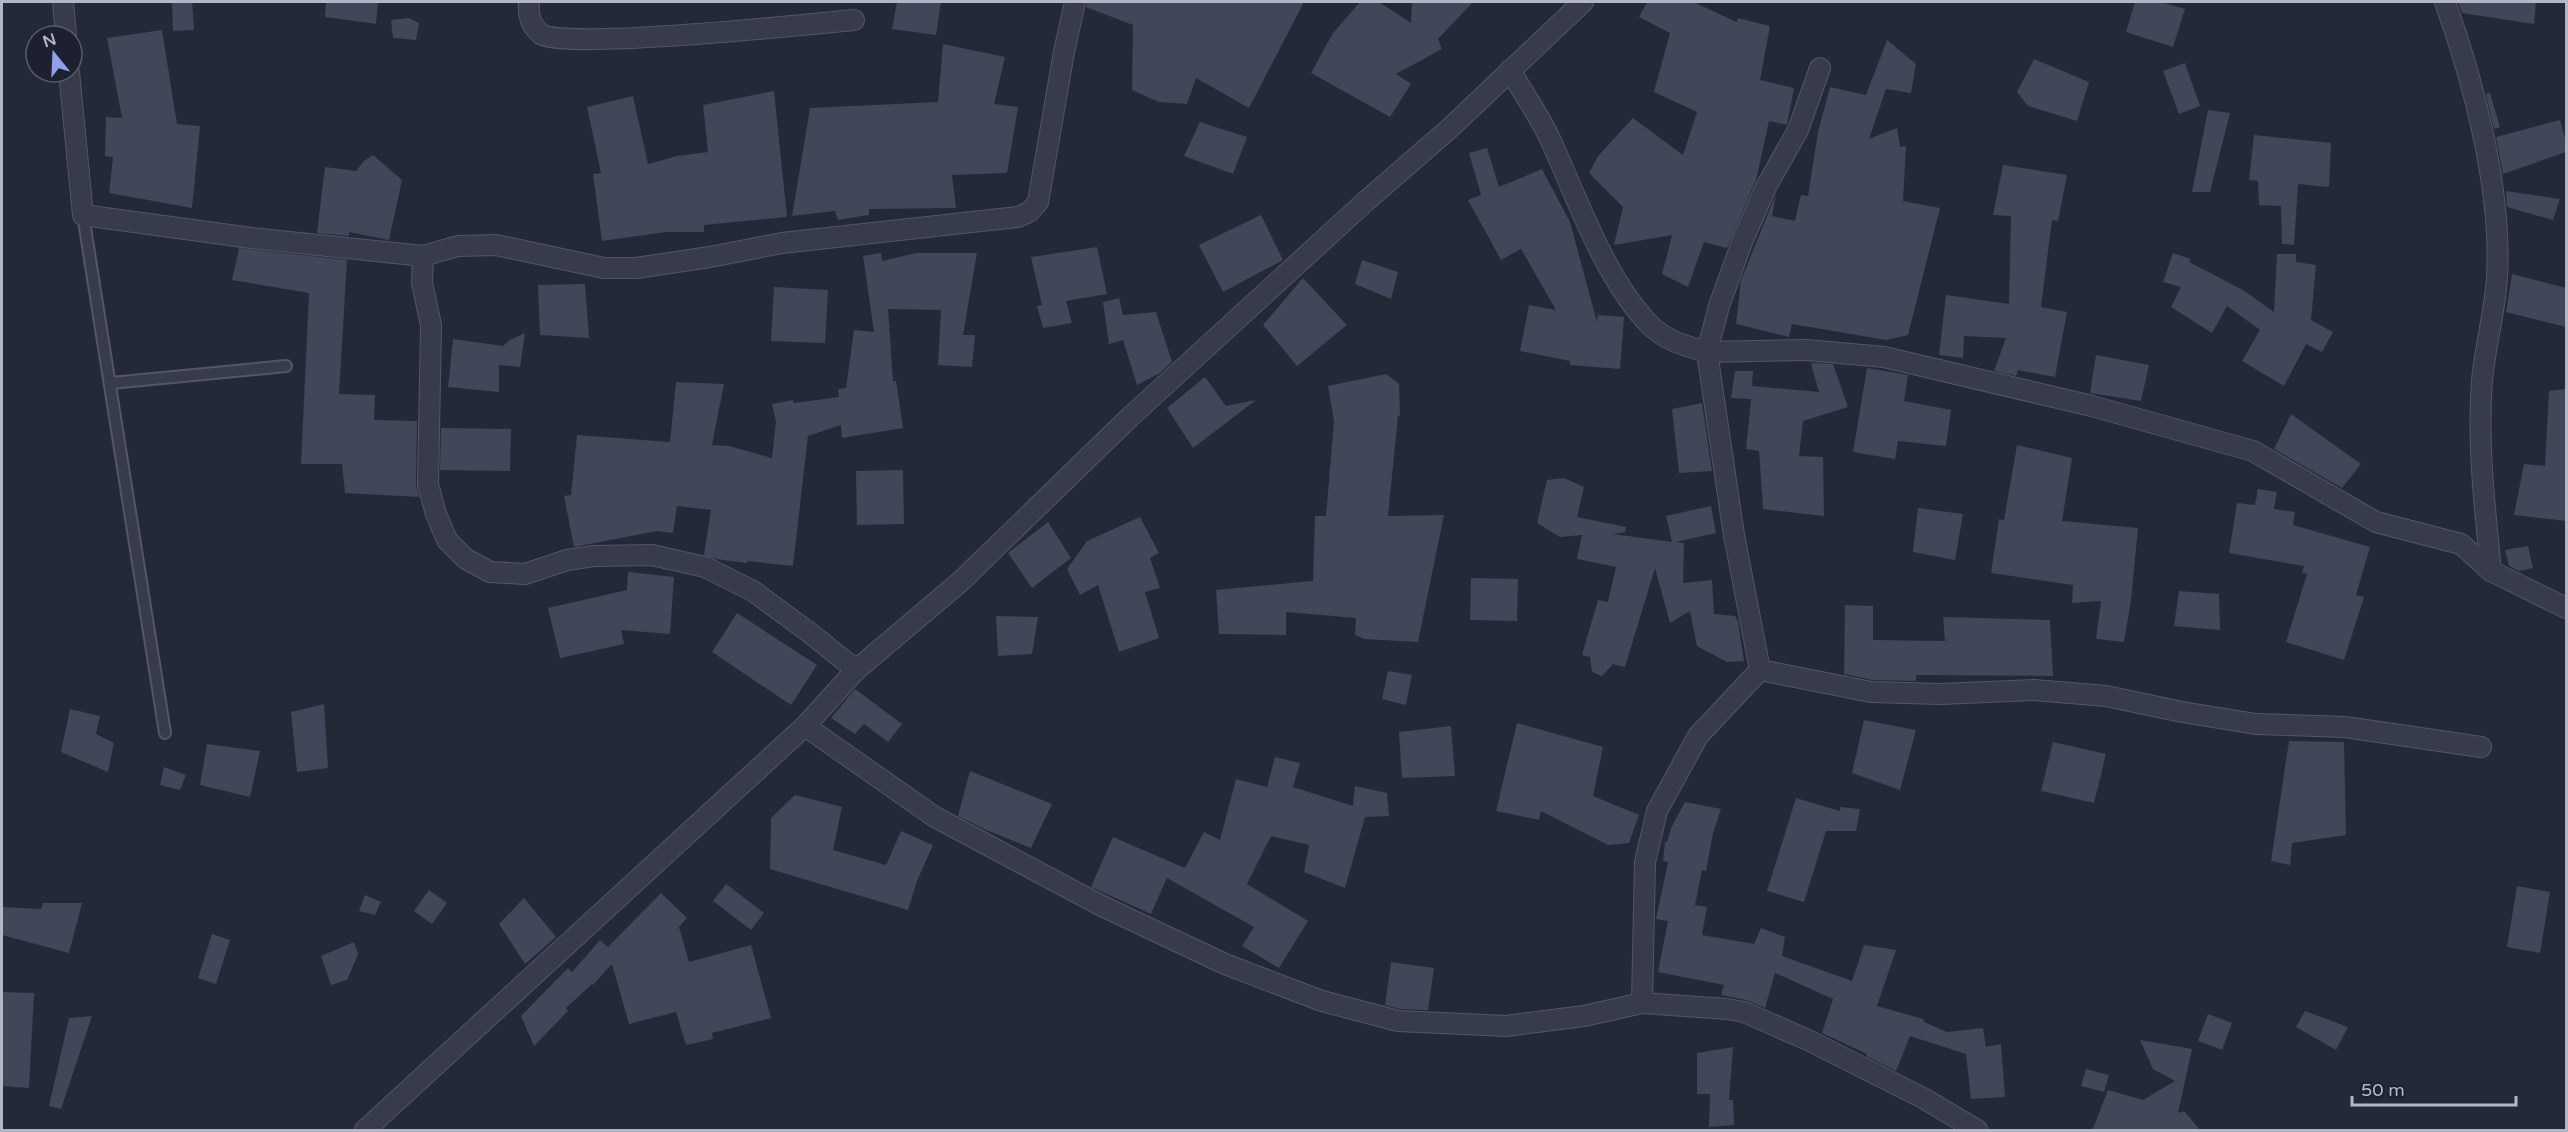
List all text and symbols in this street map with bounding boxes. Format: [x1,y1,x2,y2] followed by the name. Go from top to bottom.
[24,24,84,84] north arrow
[40,29,59,52] text: N
[2352,1069,2516,1107] scale bar
[2361,1079,2405,1101] text: 50 m

